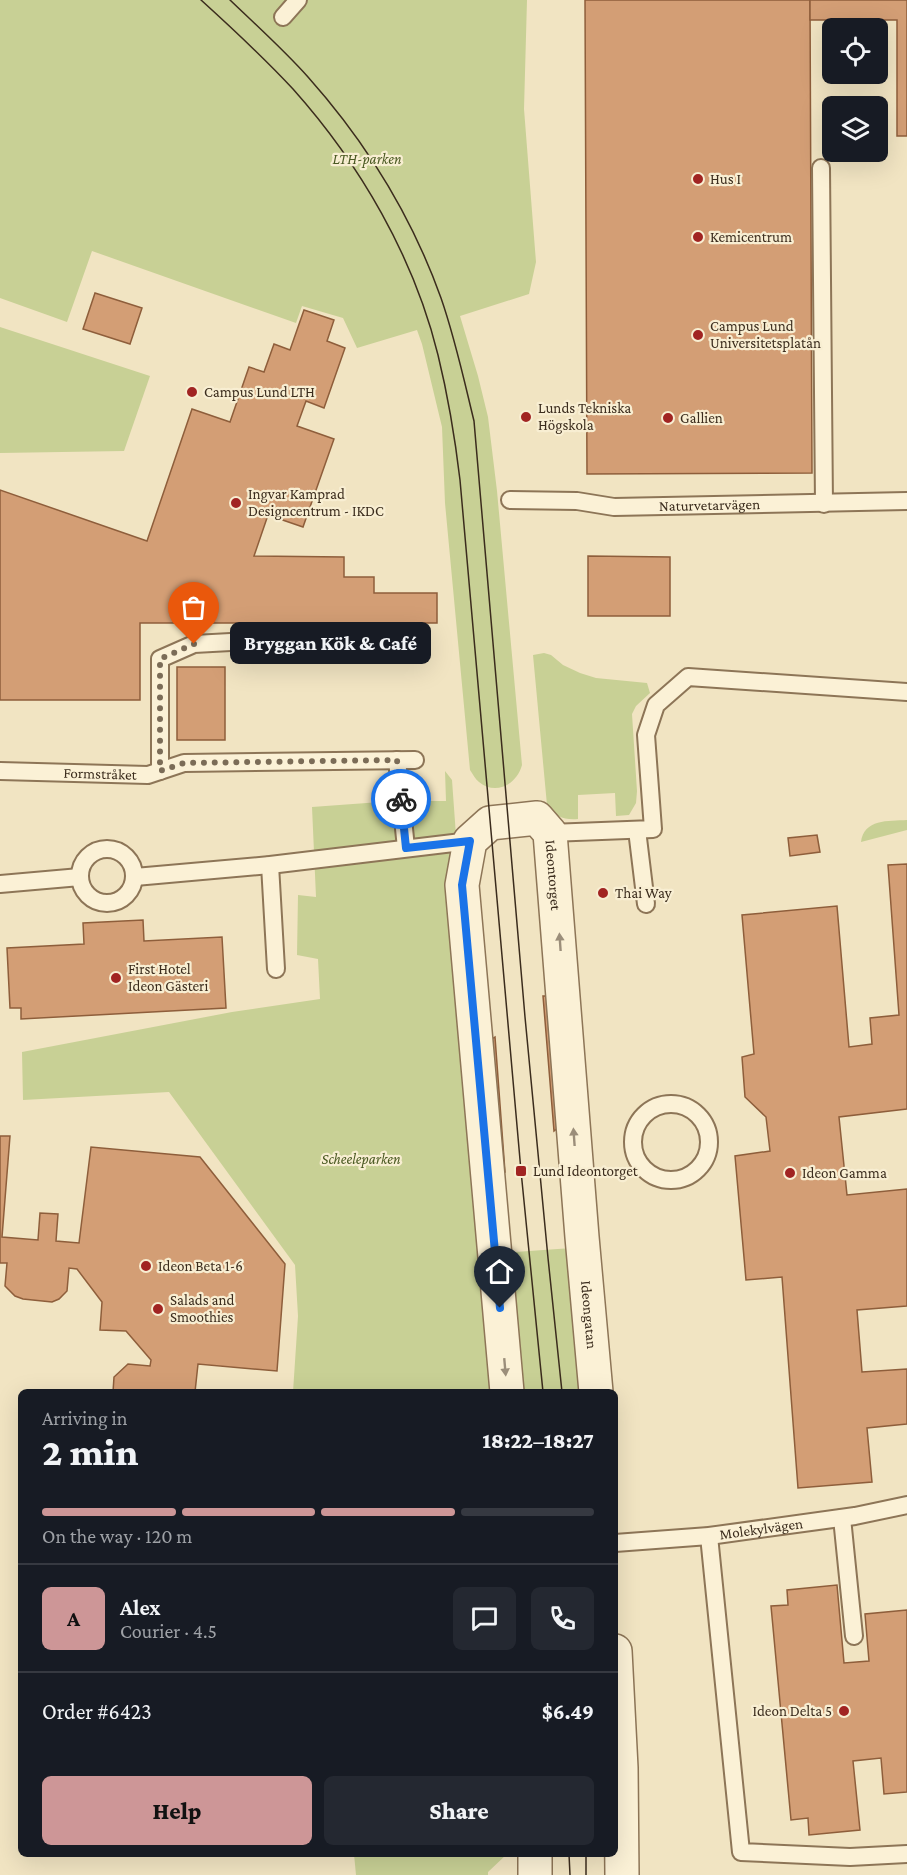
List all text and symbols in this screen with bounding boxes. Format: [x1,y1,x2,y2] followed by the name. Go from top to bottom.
[822,18,888,162] map controls
[822,18,888,84] button: locate
[822,96,888,162] button: layers
[332,151,402,168] park label: LTH-parken
[710,171,741,187] place label: Hus I
[691,172,705,186] marker: Hus I
[710,229,792,245] place label: Kemicentrum
[691,230,705,244] marker: Kemicentrum
[710,318,821,352] place label: Campus Lund Universitetsplatån
[691,328,705,342] marker: Campus Lund Universitetsplatån
[204,384,315,401] place label: Campus Lund LTH
[185,385,199,399] marker: Campus Lund LTH
[538,400,631,434] place label: Lunds Tekniska Högskola
[519,410,533,424] marker: Lunds Tekniska Högskola
[680,410,723,426] place label: Gallien
[661,411,675,425] marker: Gallien
[248,486,384,520] place label: Ingvar Kamprad Designcentrum - IKDC
[229,496,243,510] marker: Ingvar Kamprad Designcentrum - IKDC
[659,496,760,514] street label: Naturvetarvägen
[168,582,219,644] pin
[177,591,210,624] icon: bag
[230,623,431,665] callout: Bryggan Kök & Café
[244,632,417,654] text: Bryggan Kök & Café
[63,765,138,783] street label: Formstråket
[371,769,431,829] courier
[385,783,418,816] icon: bike
[543,839,564,912] street label: Ideontorget
[615,885,672,902] place label: Thai Way
[596,886,610,900] marker: Thai Way
[555,933,564,952] one-way arrow
[128,961,208,994] place label: First Hotel Ideon Gästeri
[109,971,123,985] marker: First Hotel Ideon Gästeri
[569,1127,579,1146] one-way arrow
[321,1151,401,1168] park label: Scheeleparken
[533,1163,639,1180] place label: Lund Ideontorget
[514,1164,528,1178] marker: Lund Ideontorget
[802,1165,887,1181] place label: Ideon Gamma
[783,1166,797,1180] marker: Ideon Gamma
[474,1246,525,1308] pin
[483,1255,516,1288] icon: home
[158,1258,243,1274] place label: Ideon Beta 1-6
[139,1259,153,1273] marker: Ideon Beta 1-6
[578,1280,600,1350] street label: Ideongatan
[170,1292,234,1325] place label: Salads and Smoothies
[151,1302,165,1316] marker: Salads and Smoothies
[500,1357,510,1376] one-way arrow
[42,1407,127,1429] text: Arriving in
[482,1428,594,1453] text: 18:22–18:27
[42,1430,138,1473] text: 2 min
[719,1515,804,1542] street label: Molekylvägen
[42,1525,192,1547] text: On the way · 120 m
[453,1587,516,1650] button: chat
[531,1587,594,1650] button: phone
[120,1595,161,1620] text: Alex
[67,1606,80,1631] text: A
[120,1620,217,1642] text: Courier · 4.5
[42,1699,152,1724] text: Order #6423
[542,1699,594,1724] text: $6.49
[752,1703,832,1719] place label: Ideon Delta 5
[837,1704,851,1718] marker: Ideon Delta 5
[42,1776,312,1845] button: Help
[324,1776,594,1845] button: Share

